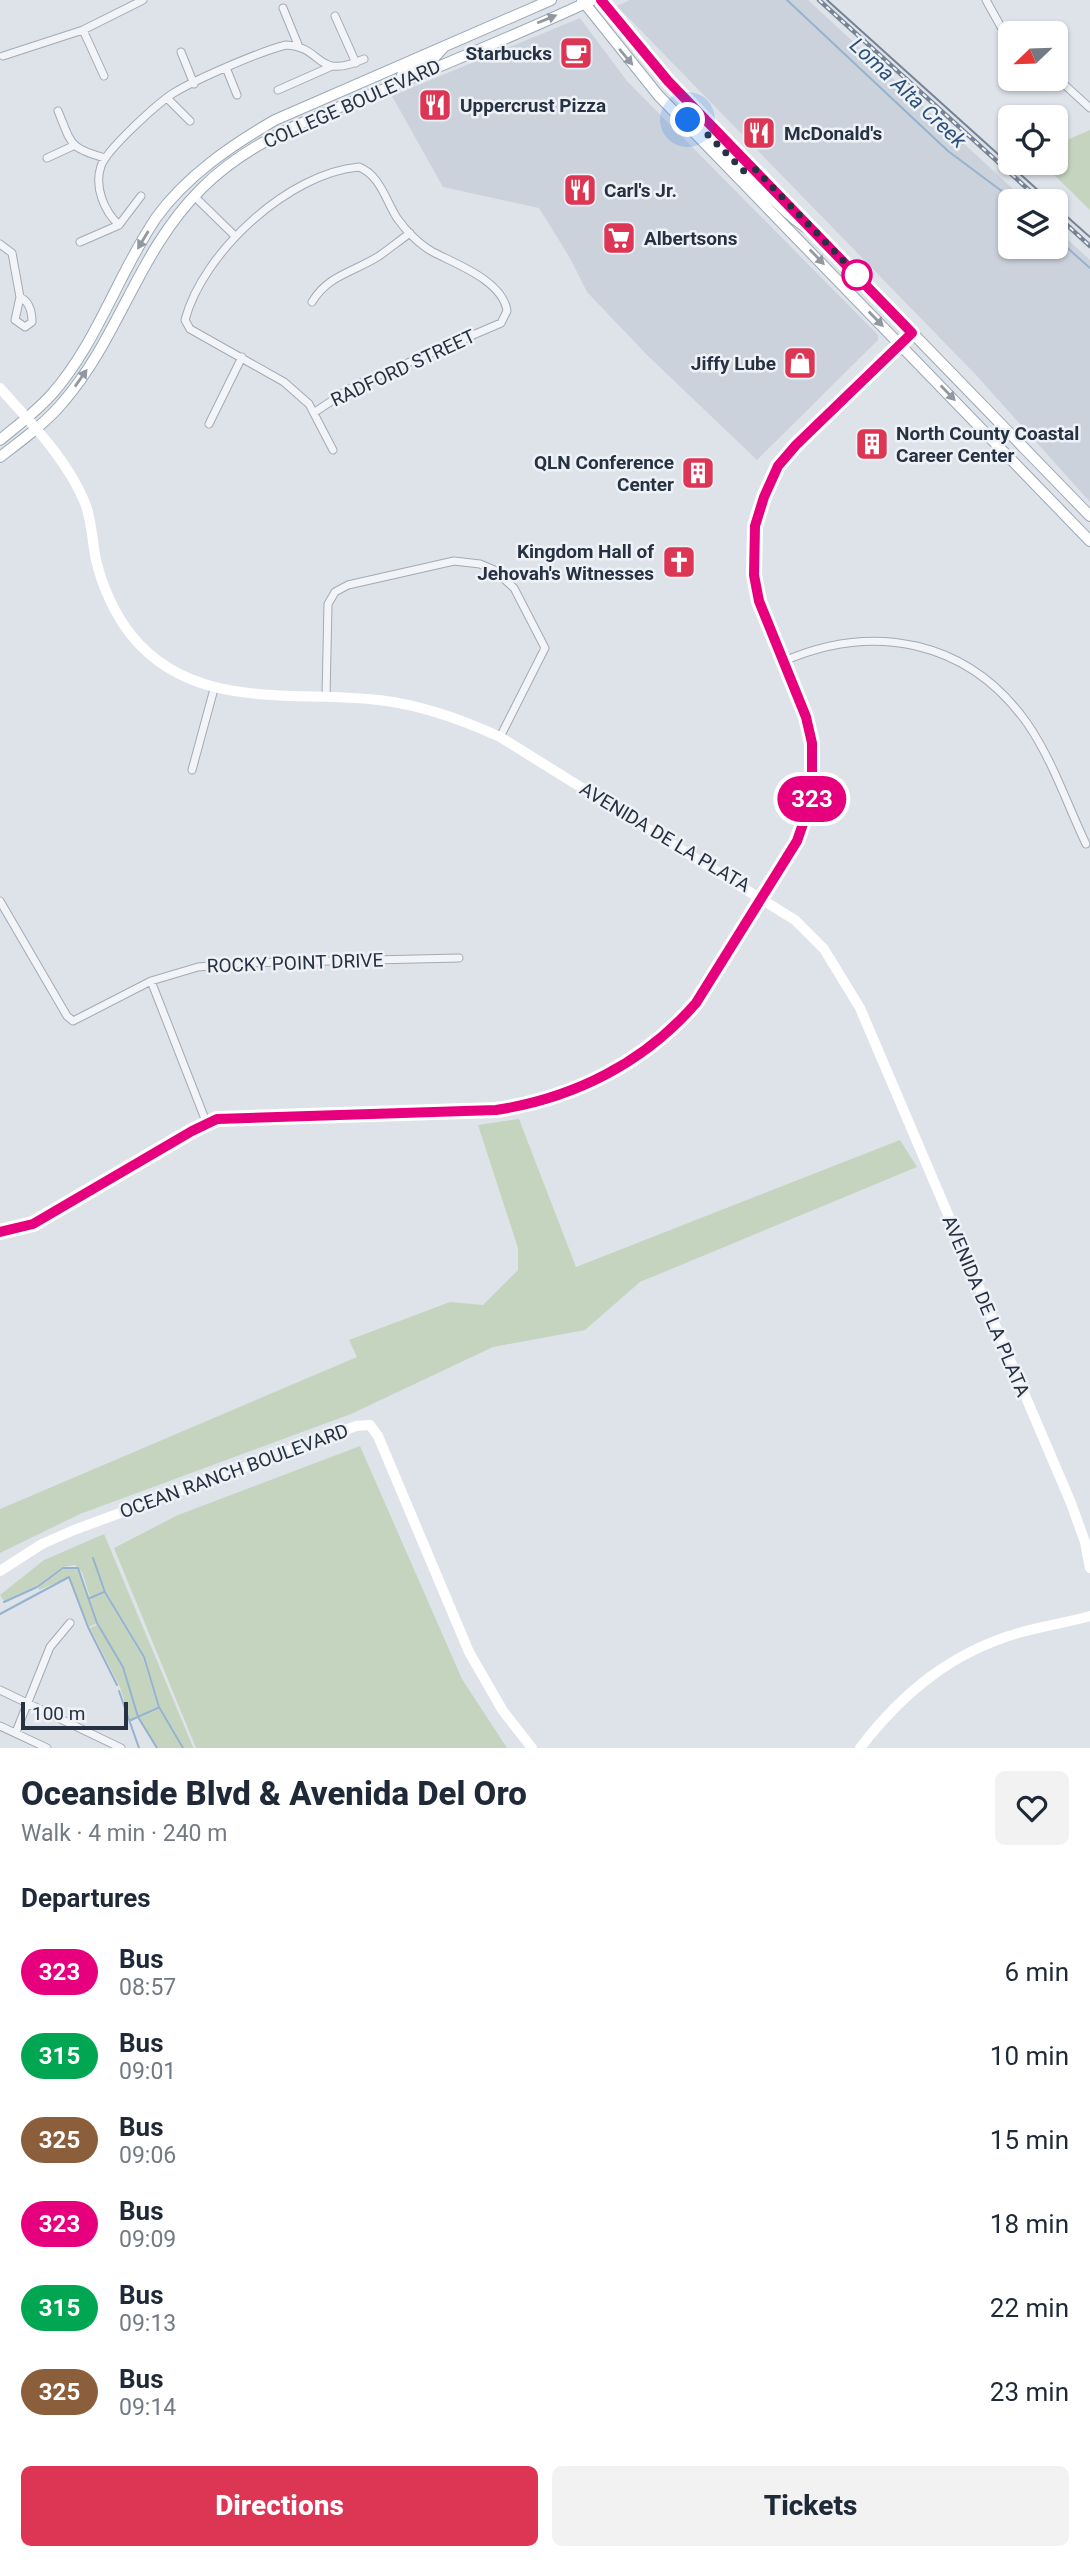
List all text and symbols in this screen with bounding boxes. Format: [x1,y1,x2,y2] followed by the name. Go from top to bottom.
[536,13,557,24] one-way arrow
[998,21,1068,91] north arrow
[998,21,1068,259] map controls
[845,33,971,153] water label: Loma Alta Creek
[557,34,595,72] cafe icon: Starbucks
[466,42,552,65] place label: Starbucks
[618,49,633,66] one-way arrow
[260,55,444,153] street label: COLLEGE BOULEVARD
[416,86,454,124] restaurant icon: Uppercrust Pizza
[460,94,606,117] place label: Uppercrust Pizza
[670,102,705,137] your location
[998,105,1068,175] button: locate
[740,114,778,152] restaurant icon: McDonald's
[784,122,882,145] place label: McDonald's
[561,171,599,209] restaurant icon: Carl's Jr.
[604,179,677,202] place label: Carl's Jr.
[998,189,1068,259] button: layers
[600,219,638,257] supermarket icon: Albertsons
[644,227,738,250] place label: Albertsons
[137,231,149,250] one-way arrow
[808,249,825,266] one-way arrow
[842,260,872,290] unlabelled marker
[867,310,883,327] one-way arrow
[327,325,479,411] street label: RADFORD STREET
[781,344,819,382] shop icon: Jiffy Lube
[691,352,776,375] place label: Jiffy Lube
[74,369,88,387] one-way arrow
[939,384,955,401] one-way arrow
[896,422,1079,467] place label: North County Coastal Career Center
[853,425,891,463] building icon: North County Coastal Career Center
[534,451,674,496] place label: QLN Conference Center
[679,454,717,492] building icon: QLN Conference Center
[477,540,654,585] place label: Kingdom Hall of Jehovah's Witnesses
[660,543,698,581] church icon: Kingdom Hall of Jehovah's Witnesses
[772,776,852,822] line badge: 323
[576,777,755,897] street label: AVENIDA DE LA PLATA
[791,785,833,813] text: 323
[206,948,384,978] street label: ROCKY POINT DRIVE
[937,1212,1035,1401] street label: AVENIDA DE LA PLATA
[117,1419,351,1523] street label: OCEAN RANCH BOULEVARD
[21,1699,128,1731] scale bar
[32,1702,85,1725] text: 100 m
[995,1771,1069,1845] button: heart
[21,1774,527,1813] text: Oceanside Blvd & Avenida Del Oro
[21,1820,227,1847] text: Walk · 4 min · 240 m
[21,1883,151,1913] text: Departures
[119,1944,164,1974] text: Bus
[1004,1957,1069,1987] text: 6 min
[39,1958,80,1986] text: 323
[119,1974,176,2001] text: 08:57
[119,2028,164,2058] text: Bus
[990,2041,1069,2071] text: 10 min
[39,2042,80,2070] text: 315
[119,2058,176,2085] text: 09:01
[119,2112,164,2142] text: Bus
[990,2125,1069,2155] text: 15 min
[39,2126,80,2154] text: 325
[119,2142,176,2169] text: 09:06
[119,2196,164,2226] text: Bus
[990,2209,1069,2239] text: 18 min
[39,2210,80,2238] text: 323
[119,2226,176,2253] text: 09:09
[119,2280,164,2310] text: Bus
[990,2293,1069,2323] text: 22 min
[39,2294,80,2322] text: 315
[119,2310,176,2337] text: 09:13
[119,2364,164,2394] text: Bus
[990,2377,1069,2407] text: 23 min
[39,2378,80,2406] text: 325
[119,2394,176,2421] text: 09:14
[21,2466,538,2546] button: Directions
[552,2466,1069,2546] button: Tickets

